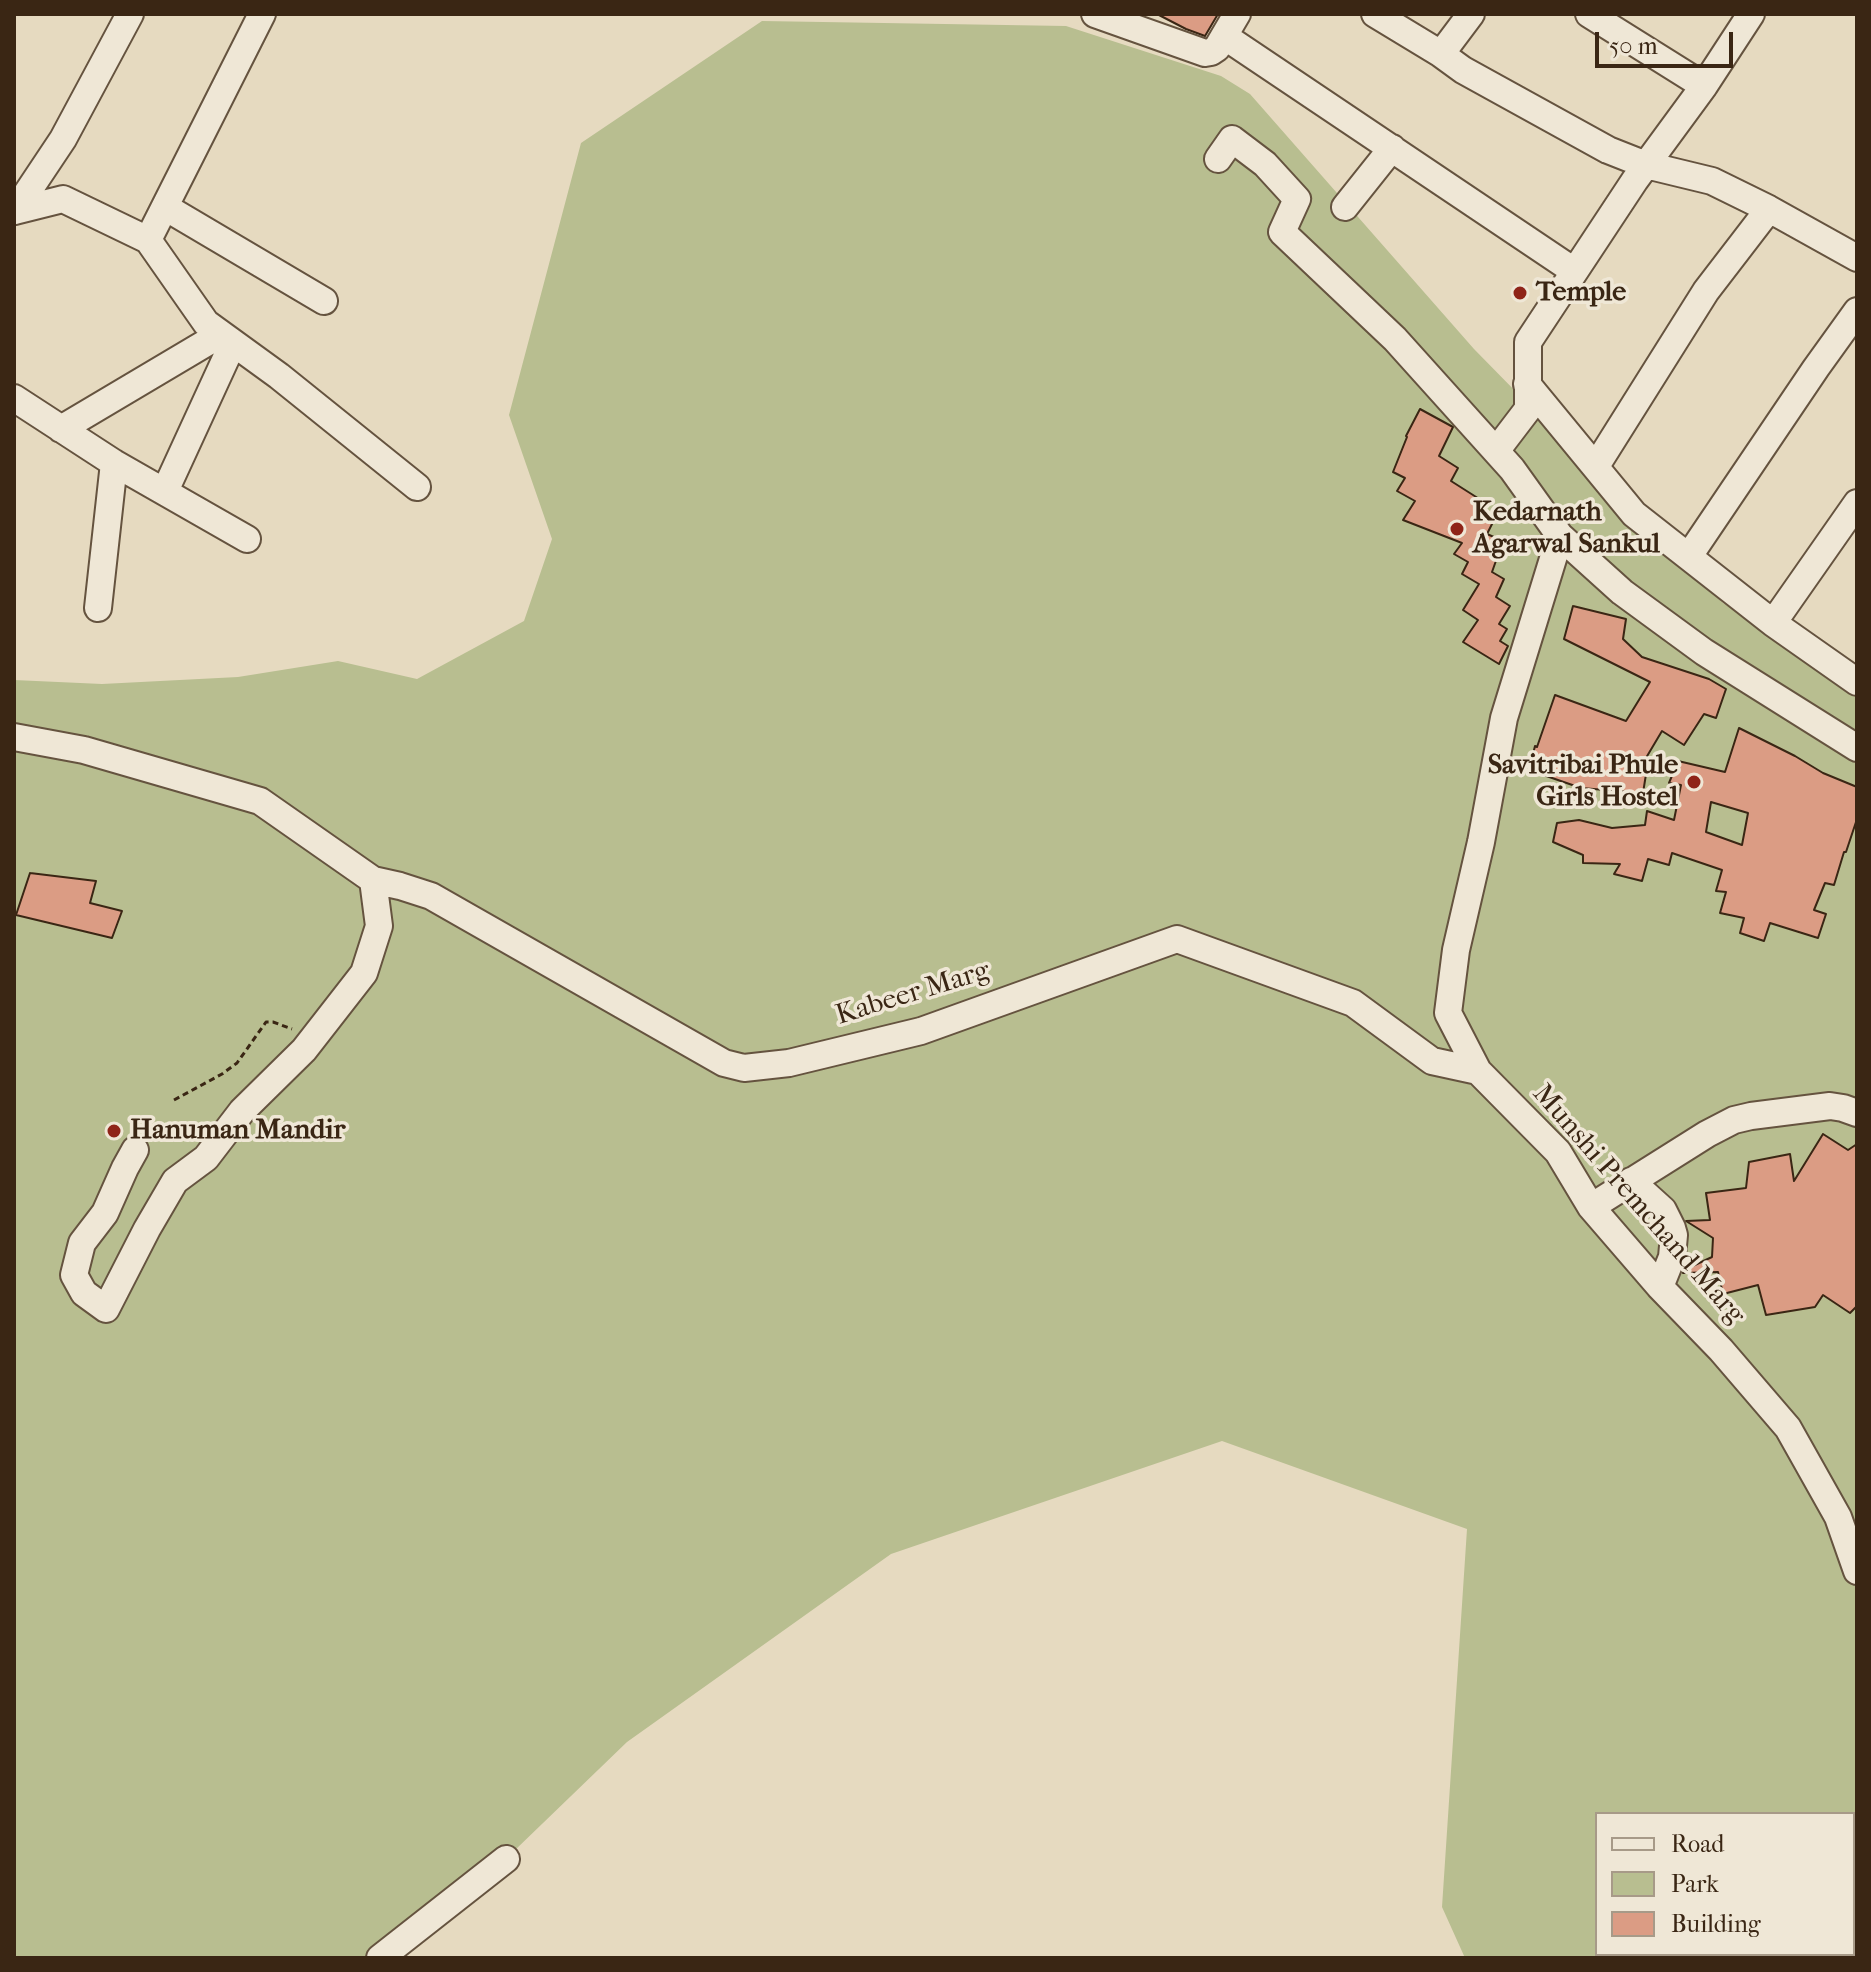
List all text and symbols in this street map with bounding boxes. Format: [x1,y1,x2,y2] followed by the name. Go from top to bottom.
[1599,16,1737,66] scale bar
[1609,32,1658,60] text: 50 m
[1536,276,1626,310] place label: Temple
[1511,284,1529,302] marker: Temple
[1473,496,1660,562] place label: Kedarnath Agarwal Sankul
[1448,520,1466,538] marker: Kedarnath Agarwal Sankul
[1488,749,1678,815] place label: Savitribai Phule Girls Hostel
[1685,773,1703,791] marker: Savitribai Phule Girls Hostel
[832,955,994,1033] street label: Kabeer Marg
[1525,1078,1751,1332] street label: Munshi Premchand Marg
[130,1114,345,1148] place label: Hanuman Mandir
[105,1122,123,1140] marker: Hanuman Mandir
[1595,1812,1855,1956] legend
[1671,1830,1724,1858] text: Road
[1671,1870,1719,1898] text: Park
[1671,1910,1761,1938] text: Building

